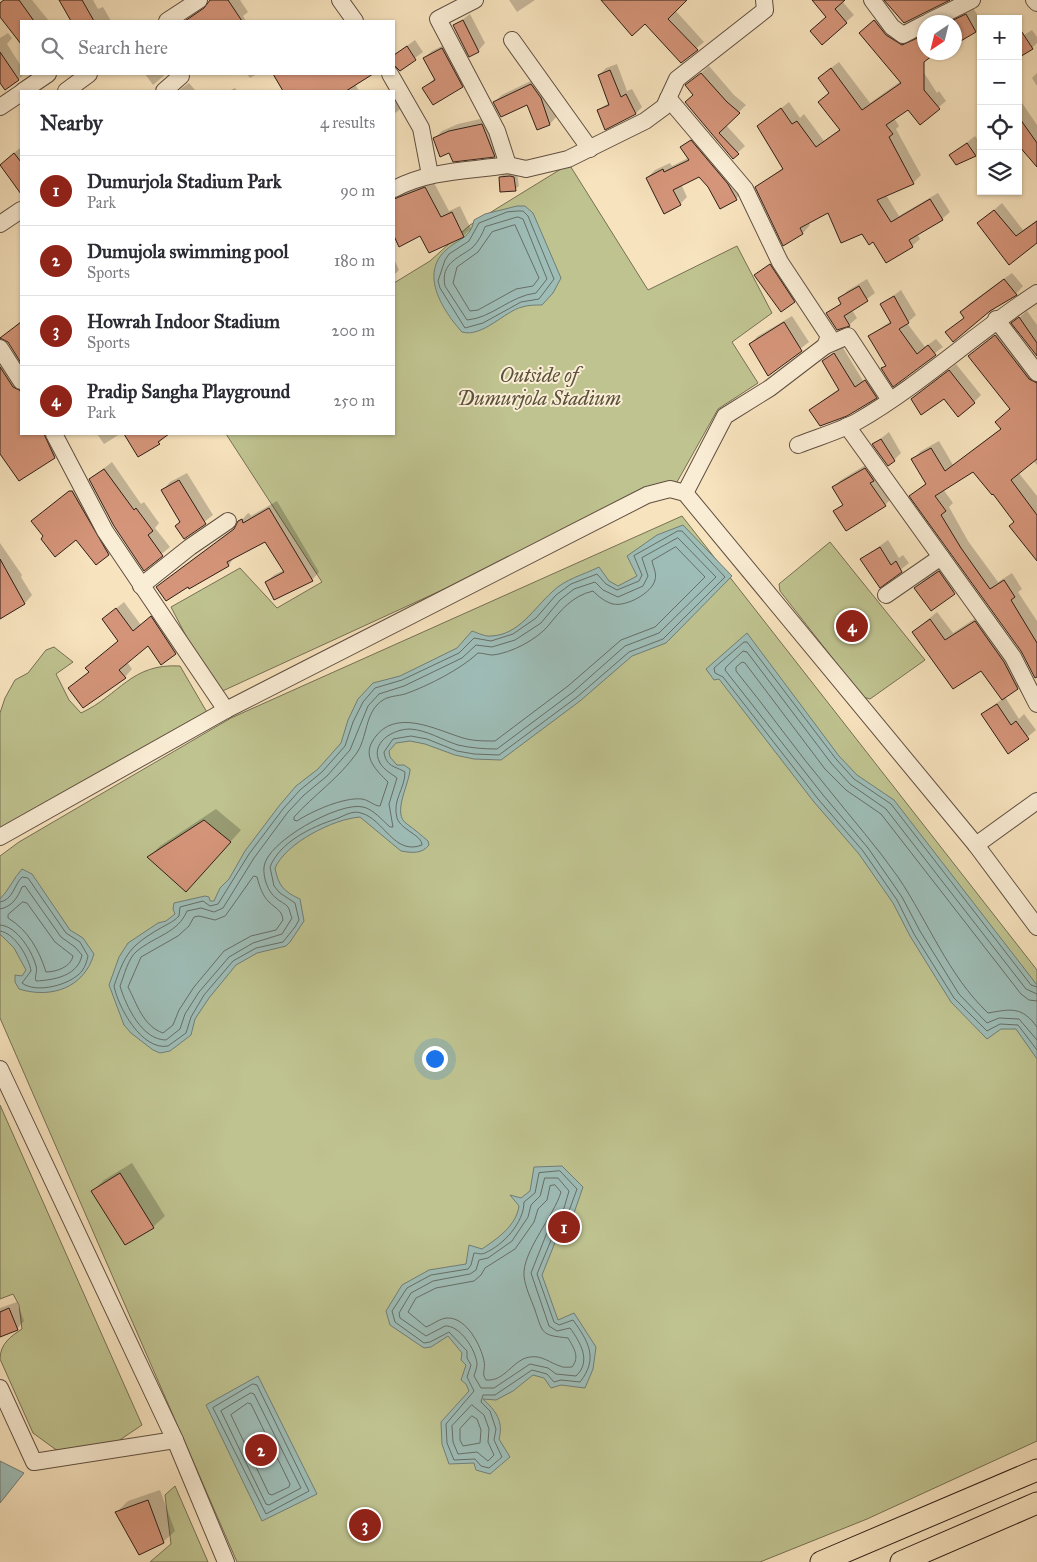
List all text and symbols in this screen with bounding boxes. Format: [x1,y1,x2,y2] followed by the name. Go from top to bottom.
[917,15,962,60] north arrow
[977,15,1022,195] map controls
[977,15,1022,60] button: +
[20,20,395,75] search box
[38,34,66,62] icon: search
[78,36,168,59] text: Search here
[977,60,1022,105] button: −
[977,105,1022,150] button: locate
[40,110,103,136] text: Nearby
[320,113,375,132] text: 4 results
[977,150,1022,195] button: layers
[87,170,282,193] text: Dumurjola Stadium Park
[53,181,59,200] text: 1
[340,181,375,200] text: 90 m
[87,193,116,212] text: Park
[87,240,289,263] text: Dumujola swimming pool
[52,251,60,270] text: 2
[334,251,375,270] text: 180 m
[87,263,130,282] text: Sports
[87,310,280,333] text: Howrah Indoor Stadium
[53,321,59,340] text: 3
[332,321,375,340] text: 200 m
[87,333,130,352] text: Sports
[457,363,621,410] park label: Outside of Dumurjola Stadium
[87,380,290,403] text: Pradip Sangha Playground
[52,391,60,410] text: 4
[334,391,375,410] text: 250 m
[87,403,116,422] text: Park
[836,607,868,645] pin: 4
[422,1046,448,1072] your location
[548,1208,580,1246] pin: 1
[245,1431,277,1469] pin: 2
[349,1506,381,1544] pin: 3

